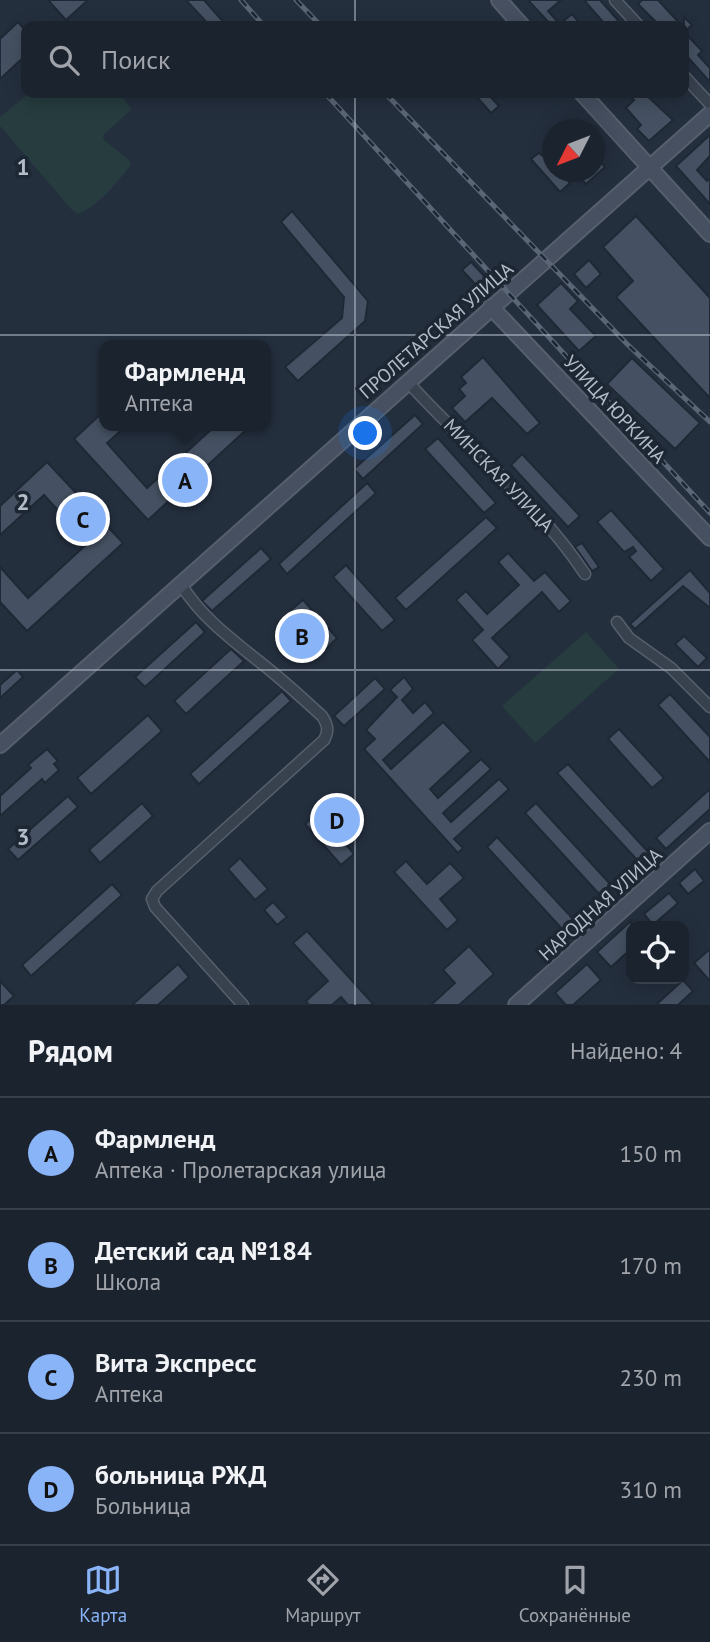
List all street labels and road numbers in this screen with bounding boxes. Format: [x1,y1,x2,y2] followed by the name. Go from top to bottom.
[354,257,518,403] street label: ПРОЛЕТАРСКАЯ УЛИЦА
[559,350,671,468] street label: УЛИЦА ЮРКИНА
[439,413,559,537] street label: МИНСКАЯ УЛИЦА
[534,842,666,966] street label: НАРОДНАЯ УЛИЦА

